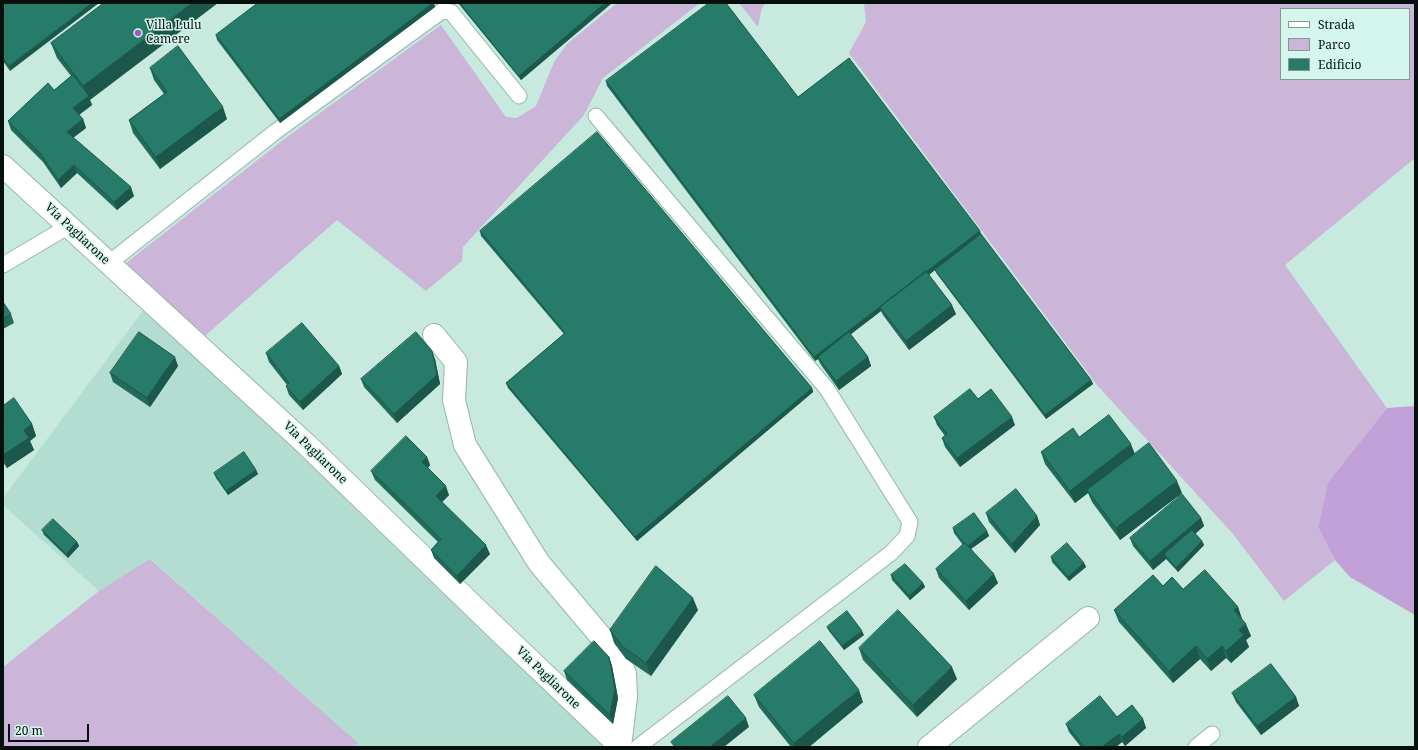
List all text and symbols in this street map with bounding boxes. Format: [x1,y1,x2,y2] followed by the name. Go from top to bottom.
[1280,8,1410,80] legend
[1318,16,1355,33] text: Strada
[146,19,202,47] place label: Villa Lulu Camere
[133,28,143,38] marker: Villa Lulu Camere
[1318,36,1350,53] text: Parco
[1318,56,1361,73] text: Edificio
[42,200,112,268] street label: Via Pagliarone
[280,419,350,487] street label: Via Pagliarone
[513,644,583,712] street label: Via Pagliarone
[10,716,91,742] scale bar
[15,722,43,739] text: 20 m

